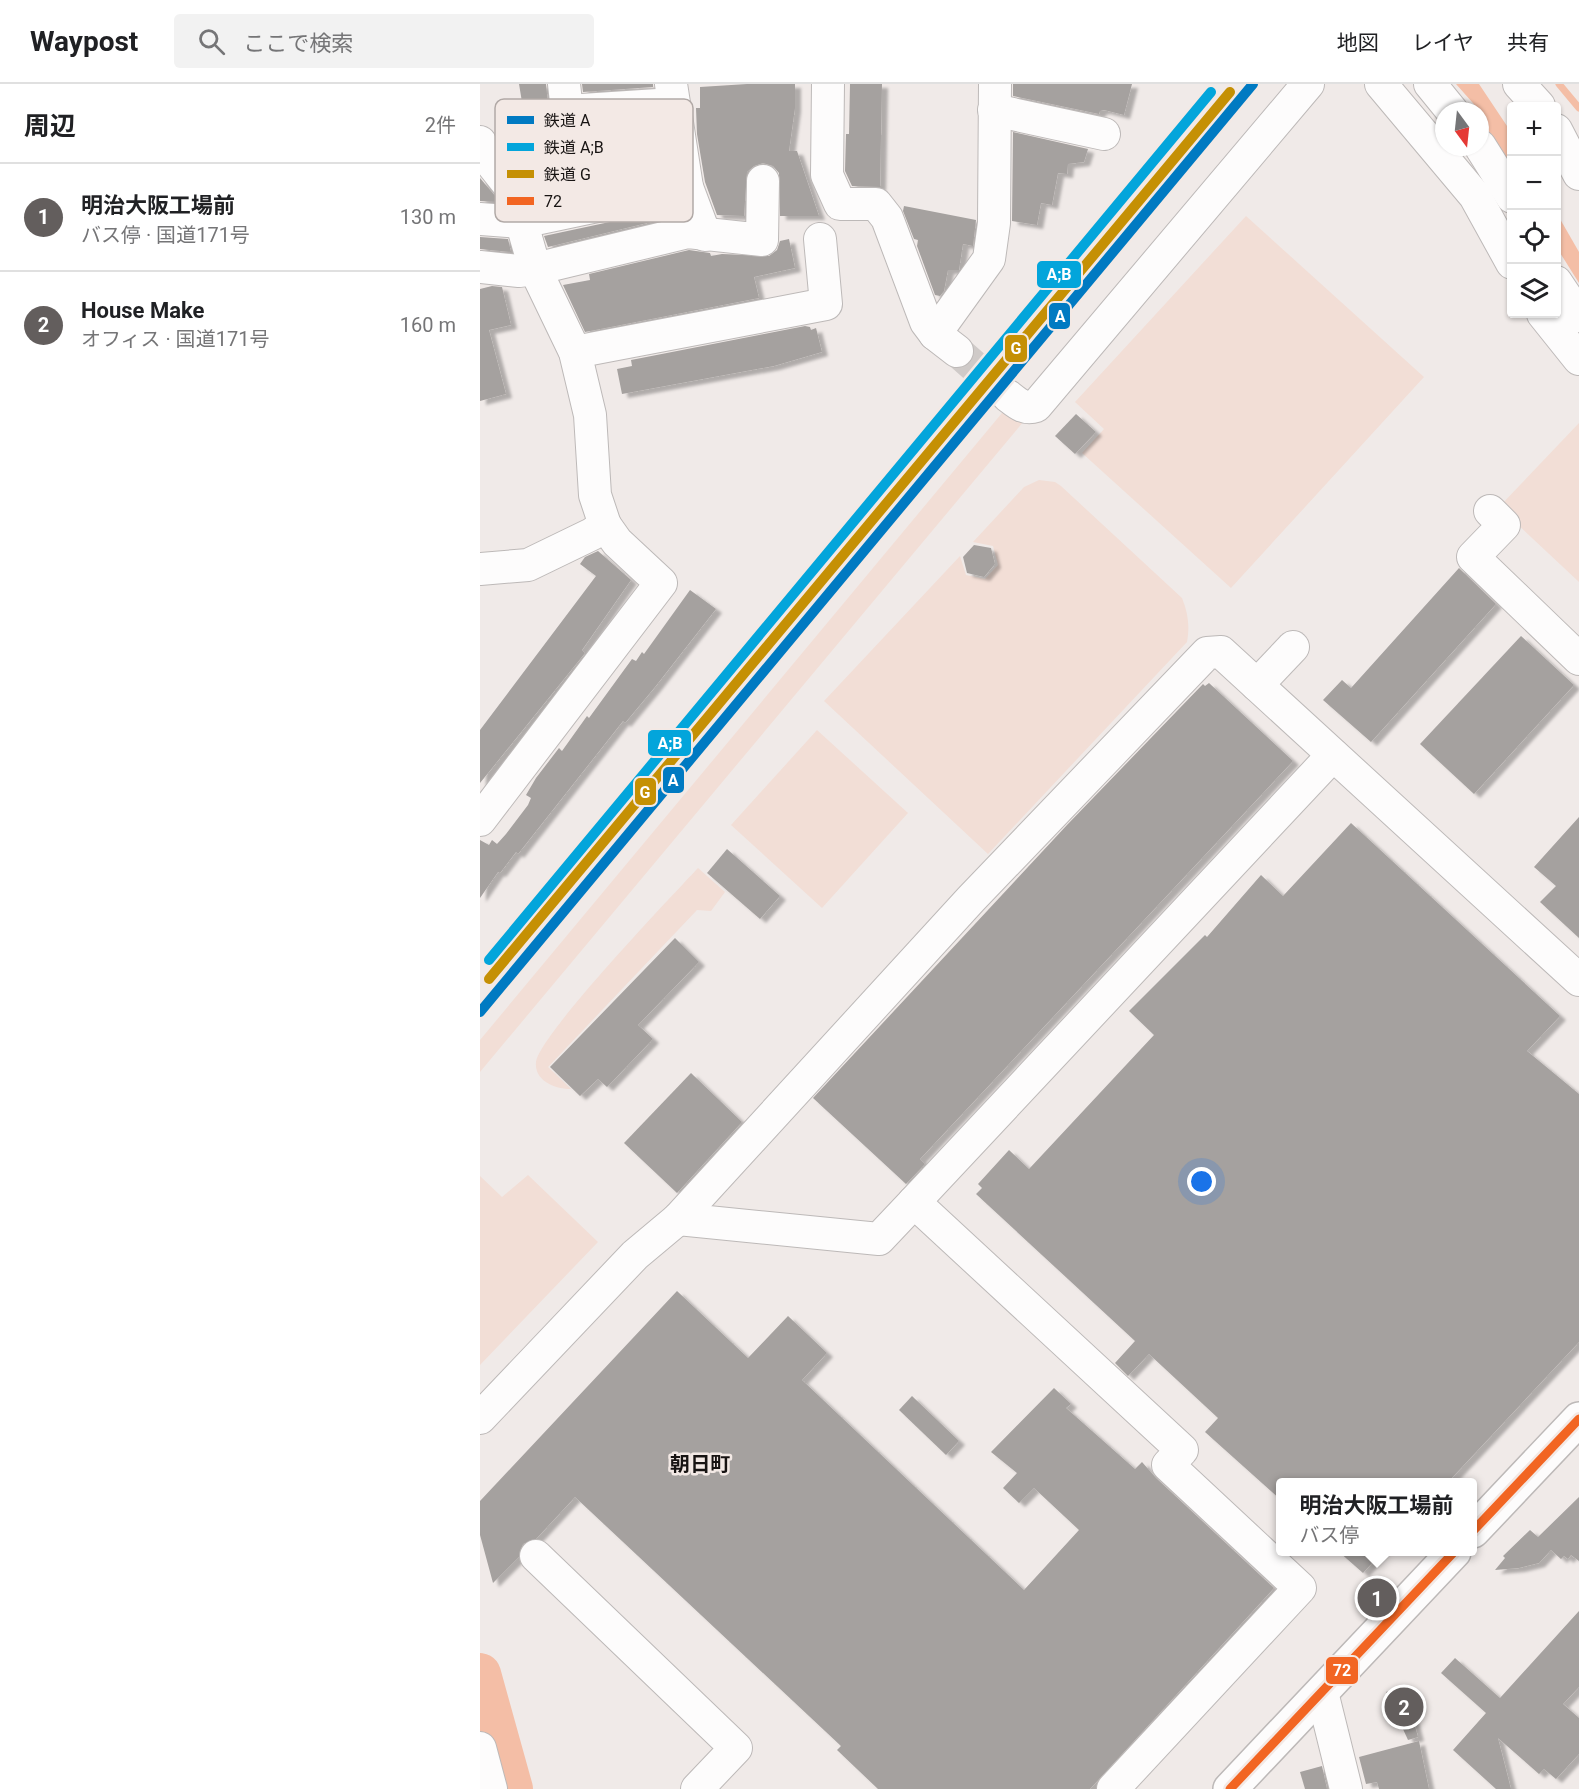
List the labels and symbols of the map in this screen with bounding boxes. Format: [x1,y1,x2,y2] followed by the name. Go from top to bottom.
[495,99,693,222] legend
[1435,102,1489,156] north arrow
[544,111,591,130] text: 鉄道 A
[544,138,604,157] text: 鉄道 A;B
[544,165,591,184] text: 鉄道 G
[544,192,562,211] text: 72
[1036,260,1082,289] line badge: A;B
[1046,265,1072,284] text: A;B
[1048,302,1071,330] line badge: A
[1055,307,1066,326] text: A
[1004,334,1028,363] line badge: G
[1011,339,1022,358] text: G
[647,729,692,757] line badge: A;B
[657,734,683,753] text: A;B
[662,766,685,794] line badge: A
[668,771,679,790] text: A
[634,777,657,806] line badge: G
[640,783,651,802] text: G
[1187,1167,1216,1196] your location
[670,1452,730,1476] district label: 朝日町
[1358,1576,1396,1621] pin: 1
[1325,1656,1359,1685] line badge: 72
[1333,1661,1351,1680] text: 72
[1384,1684,1424,1730] pin: 2

